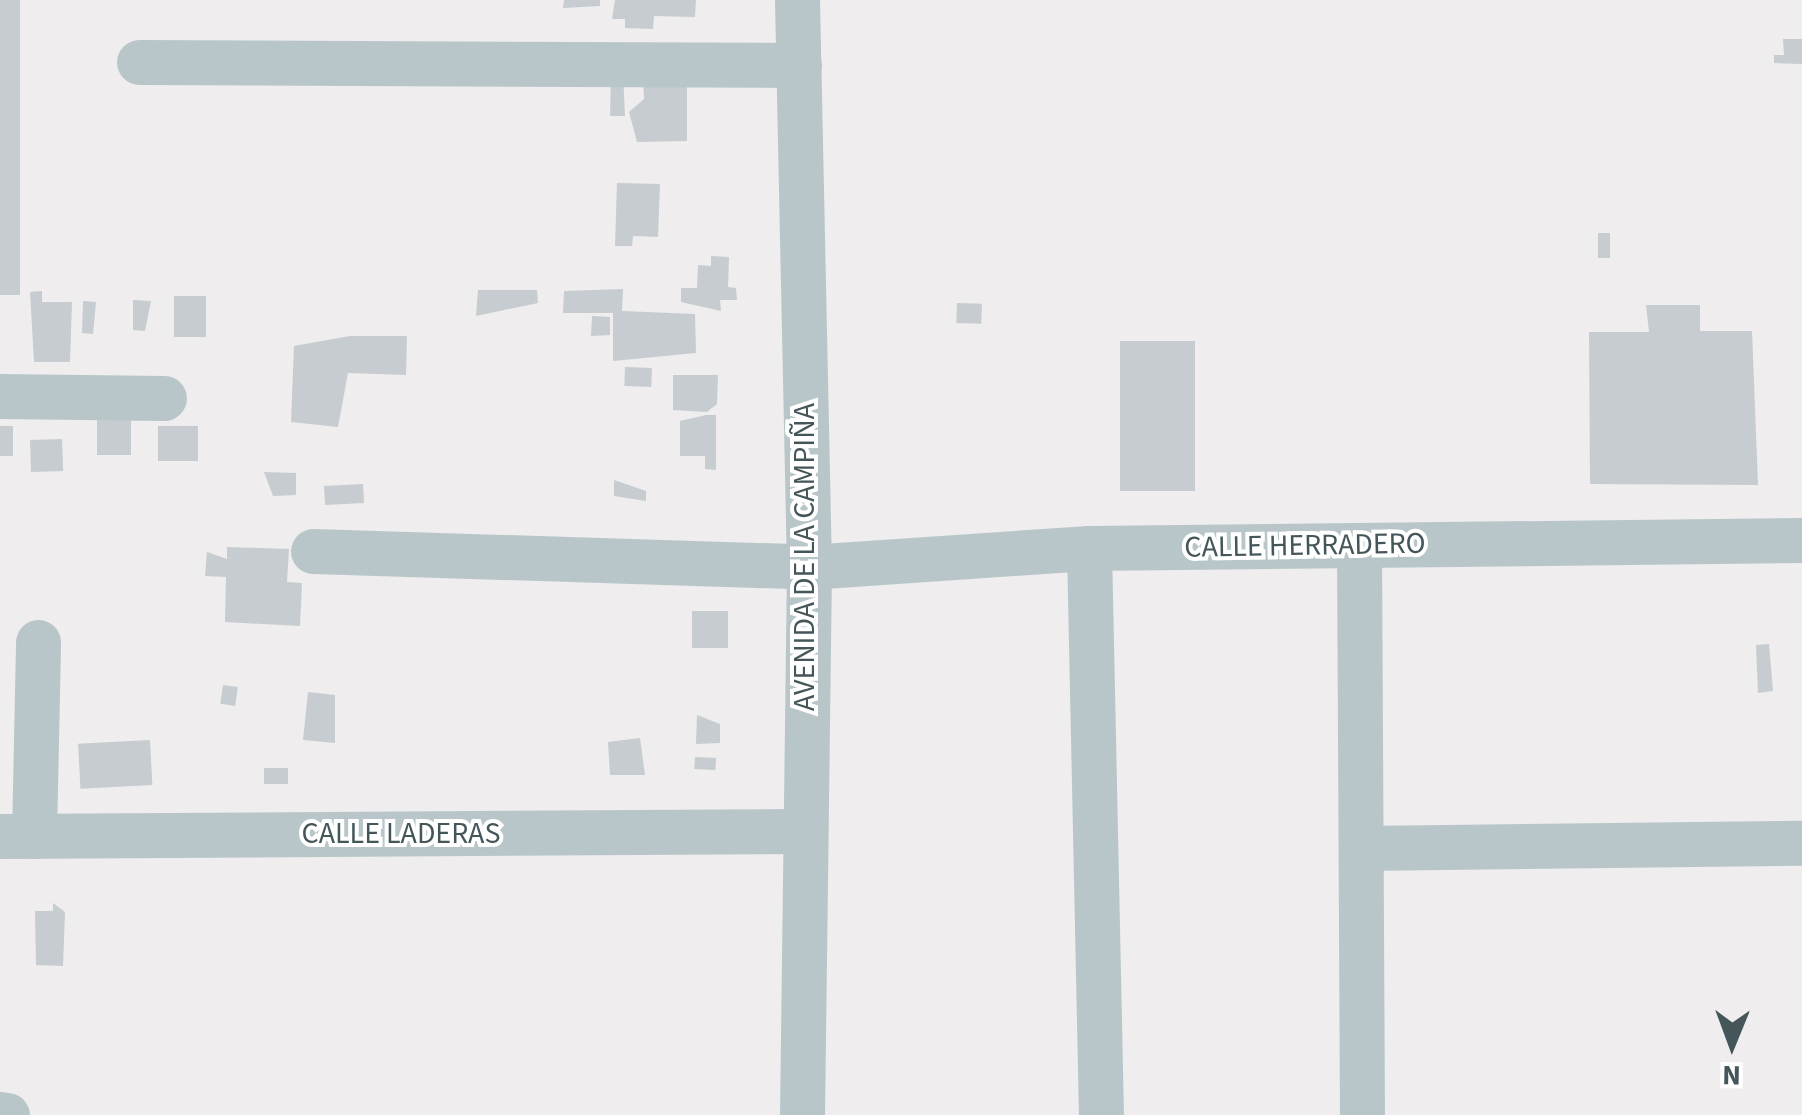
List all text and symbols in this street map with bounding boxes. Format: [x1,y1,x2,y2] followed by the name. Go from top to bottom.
[787,403,823,711] street label: AVENIDA DE LA CAMPIÑA
[1184,526,1426,566] street label: CALLE HERRADERO
[302,816,500,852] street label: CALLE LADERAS
[1682,995,1782,1095] north arrow
[1722,1055,1741,1095] text: N

